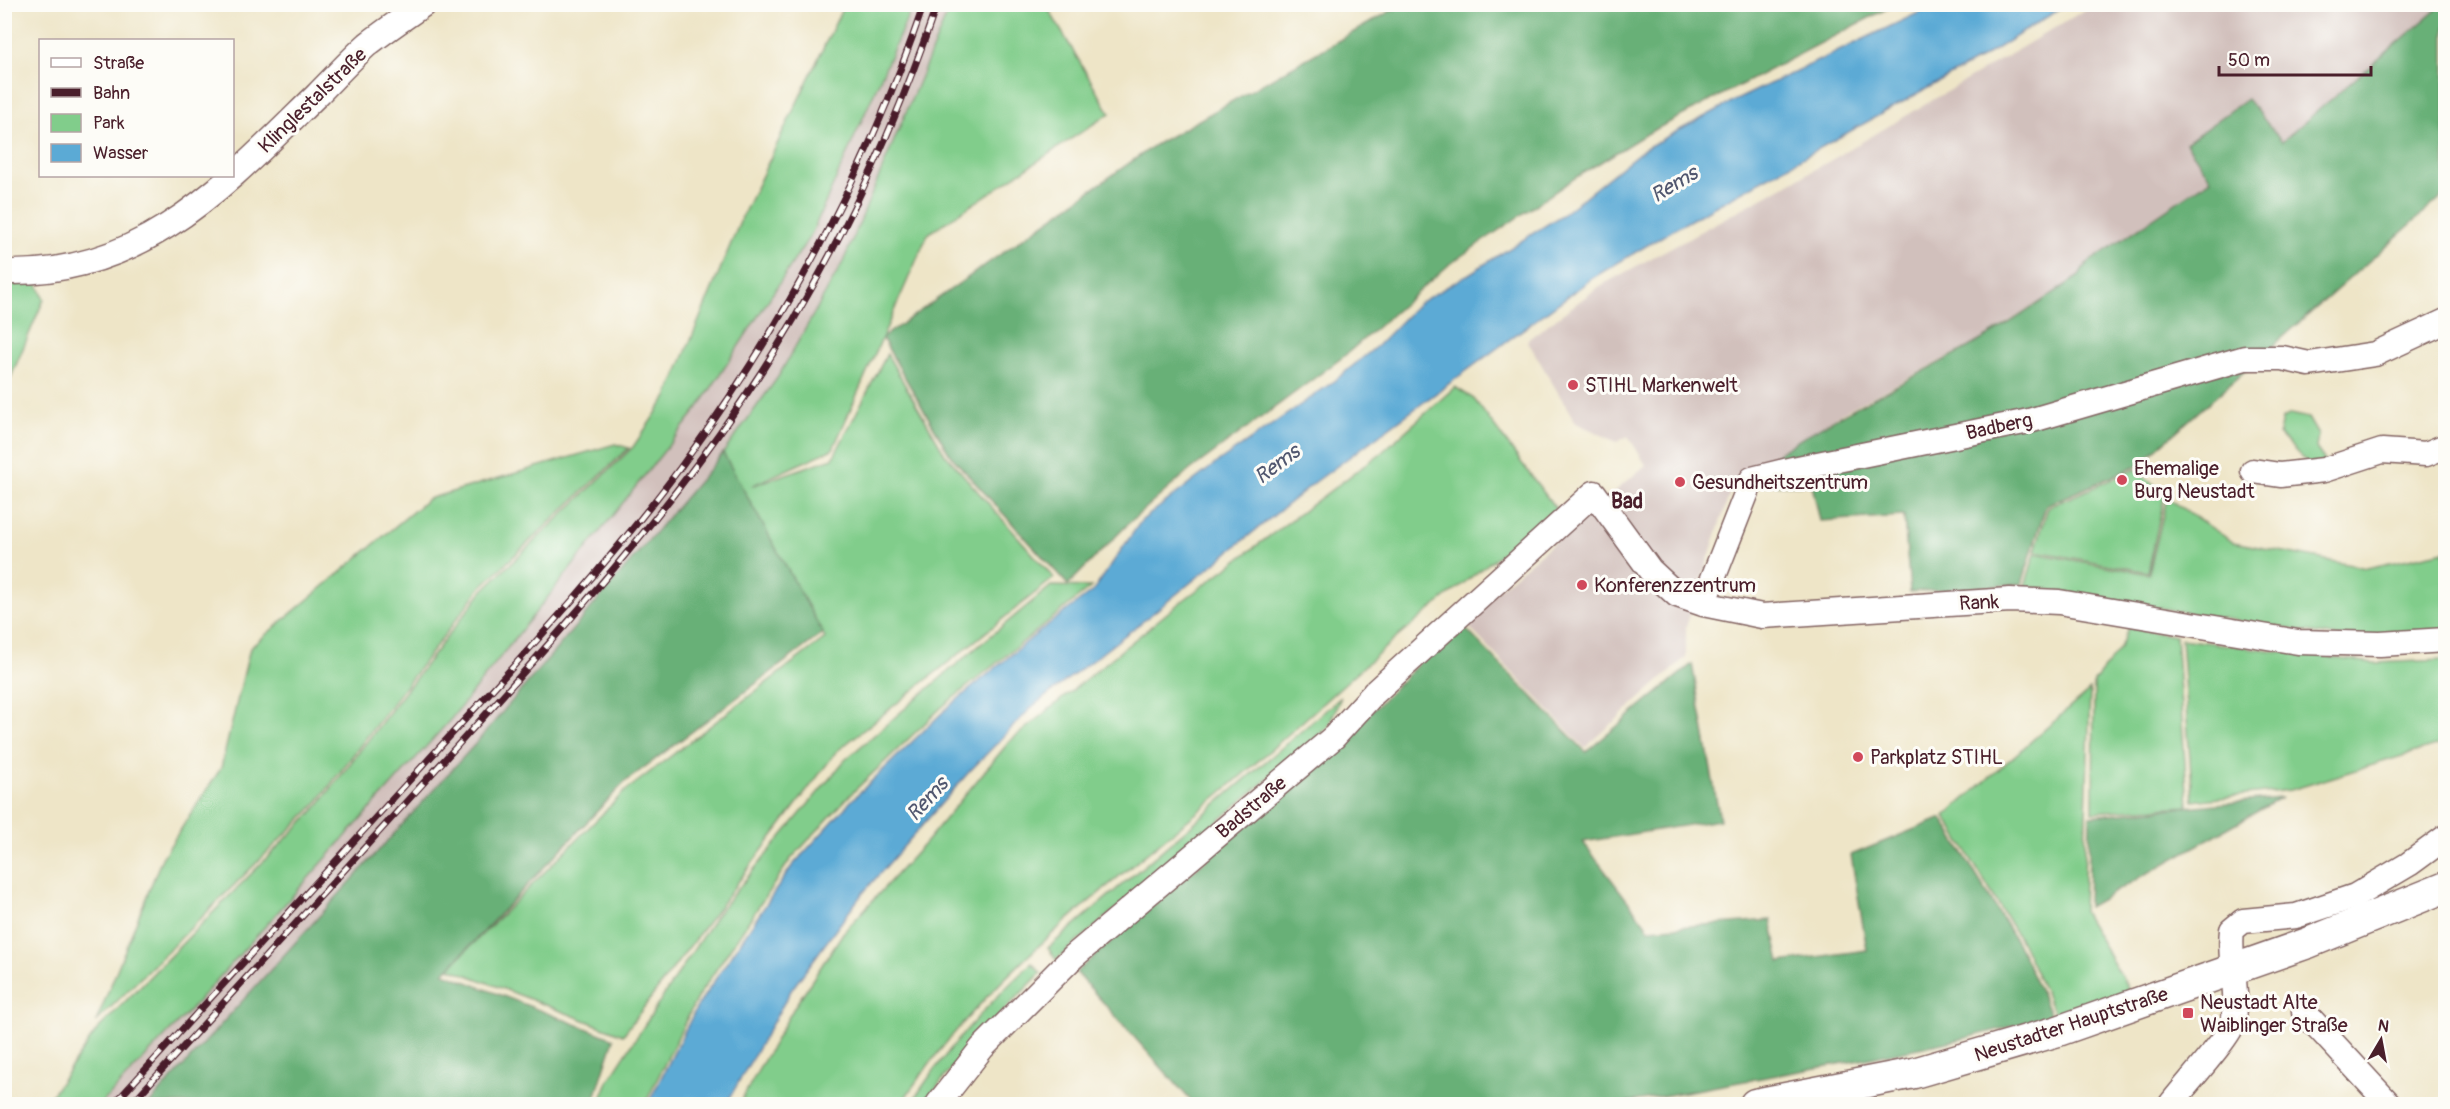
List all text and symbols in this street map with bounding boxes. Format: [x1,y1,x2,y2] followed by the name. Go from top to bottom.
[39,39,234,177] legend
[2219,39,2370,77] scale bar
[253,42,372,158] street label: Klinglestalstraße
[2228,49,2270,72] text: 50 m
[93,52,144,75] text: Straße
[93,82,130,105] text: Bahn
[93,112,125,135] text: Park
[93,142,149,165] text: Wasser
[1646,159,1705,209] water label: Rems
[1585,373,1739,398] place label: STIHL Markenwelt
[1566,378,1580,392] marker: STIHL Markenwelt
[1964,407,2035,446] street label: Badberg
[1249,437,1307,490] water label: Rems
[2134,456,2255,504] place label: Ehemalige Burg Neustadt
[1692,470,1868,495] place label: Gesundheitszentrum
[2115,473,2129,487] marker: Ehemalige Burg Neustadt
[1673,475,1687,489] marker: Gesundheitszentrum
[1611,488,1643,515] district label: Bad
[1594,573,1756,598] place label: Konferenzzentrum
[1575,578,1589,592] marker: Konferenzzentrum
[1958,589,2000,616] street label: Rank
[1870,745,2003,770] place label: Parkplatz STIHL
[1851,750,1865,764] marker: Parkplatz STIHL
[901,770,956,827] water label: Rems
[1211,771,1292,844] street label: Badstraße
[1971,981,2171,1068] street label: Neustadter Hauptstraße
[2200,990,2348,1038] place label: Neustadt Alte Waiblinger Straße
[2181,1006,2195,1020] marker: Neustadt Alte Waiblinger Straße
[2351,1010,2411,1070] north arrow
[2376,1015,2391,1037] text: N

